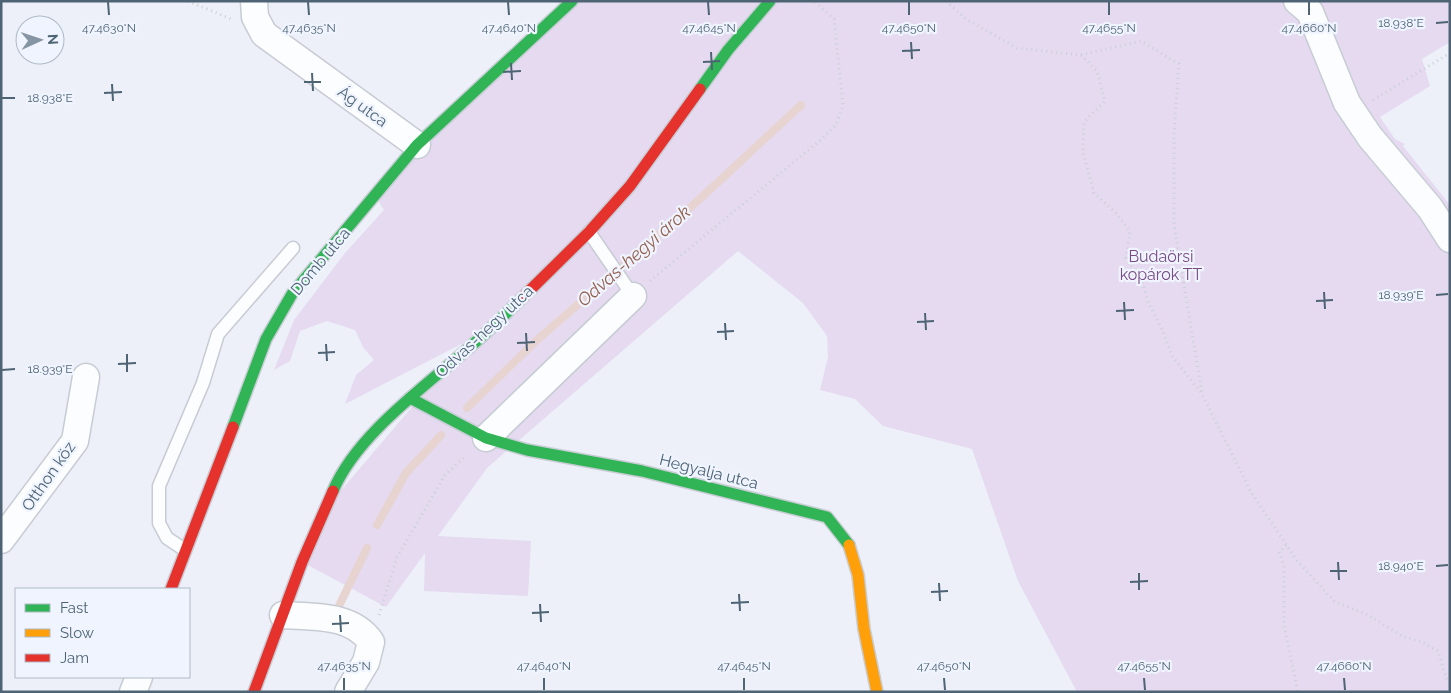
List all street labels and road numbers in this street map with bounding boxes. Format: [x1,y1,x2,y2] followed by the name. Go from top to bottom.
[334,81,392,131] street label: Ág utca
[287,224,354,299] street label: Domb utca
[432,281,537,382] street label: Odvas-hegy utca
[18,438,79,515] street label: Otthon köz
[658,450,760,493] street label: Hegyalja utca

